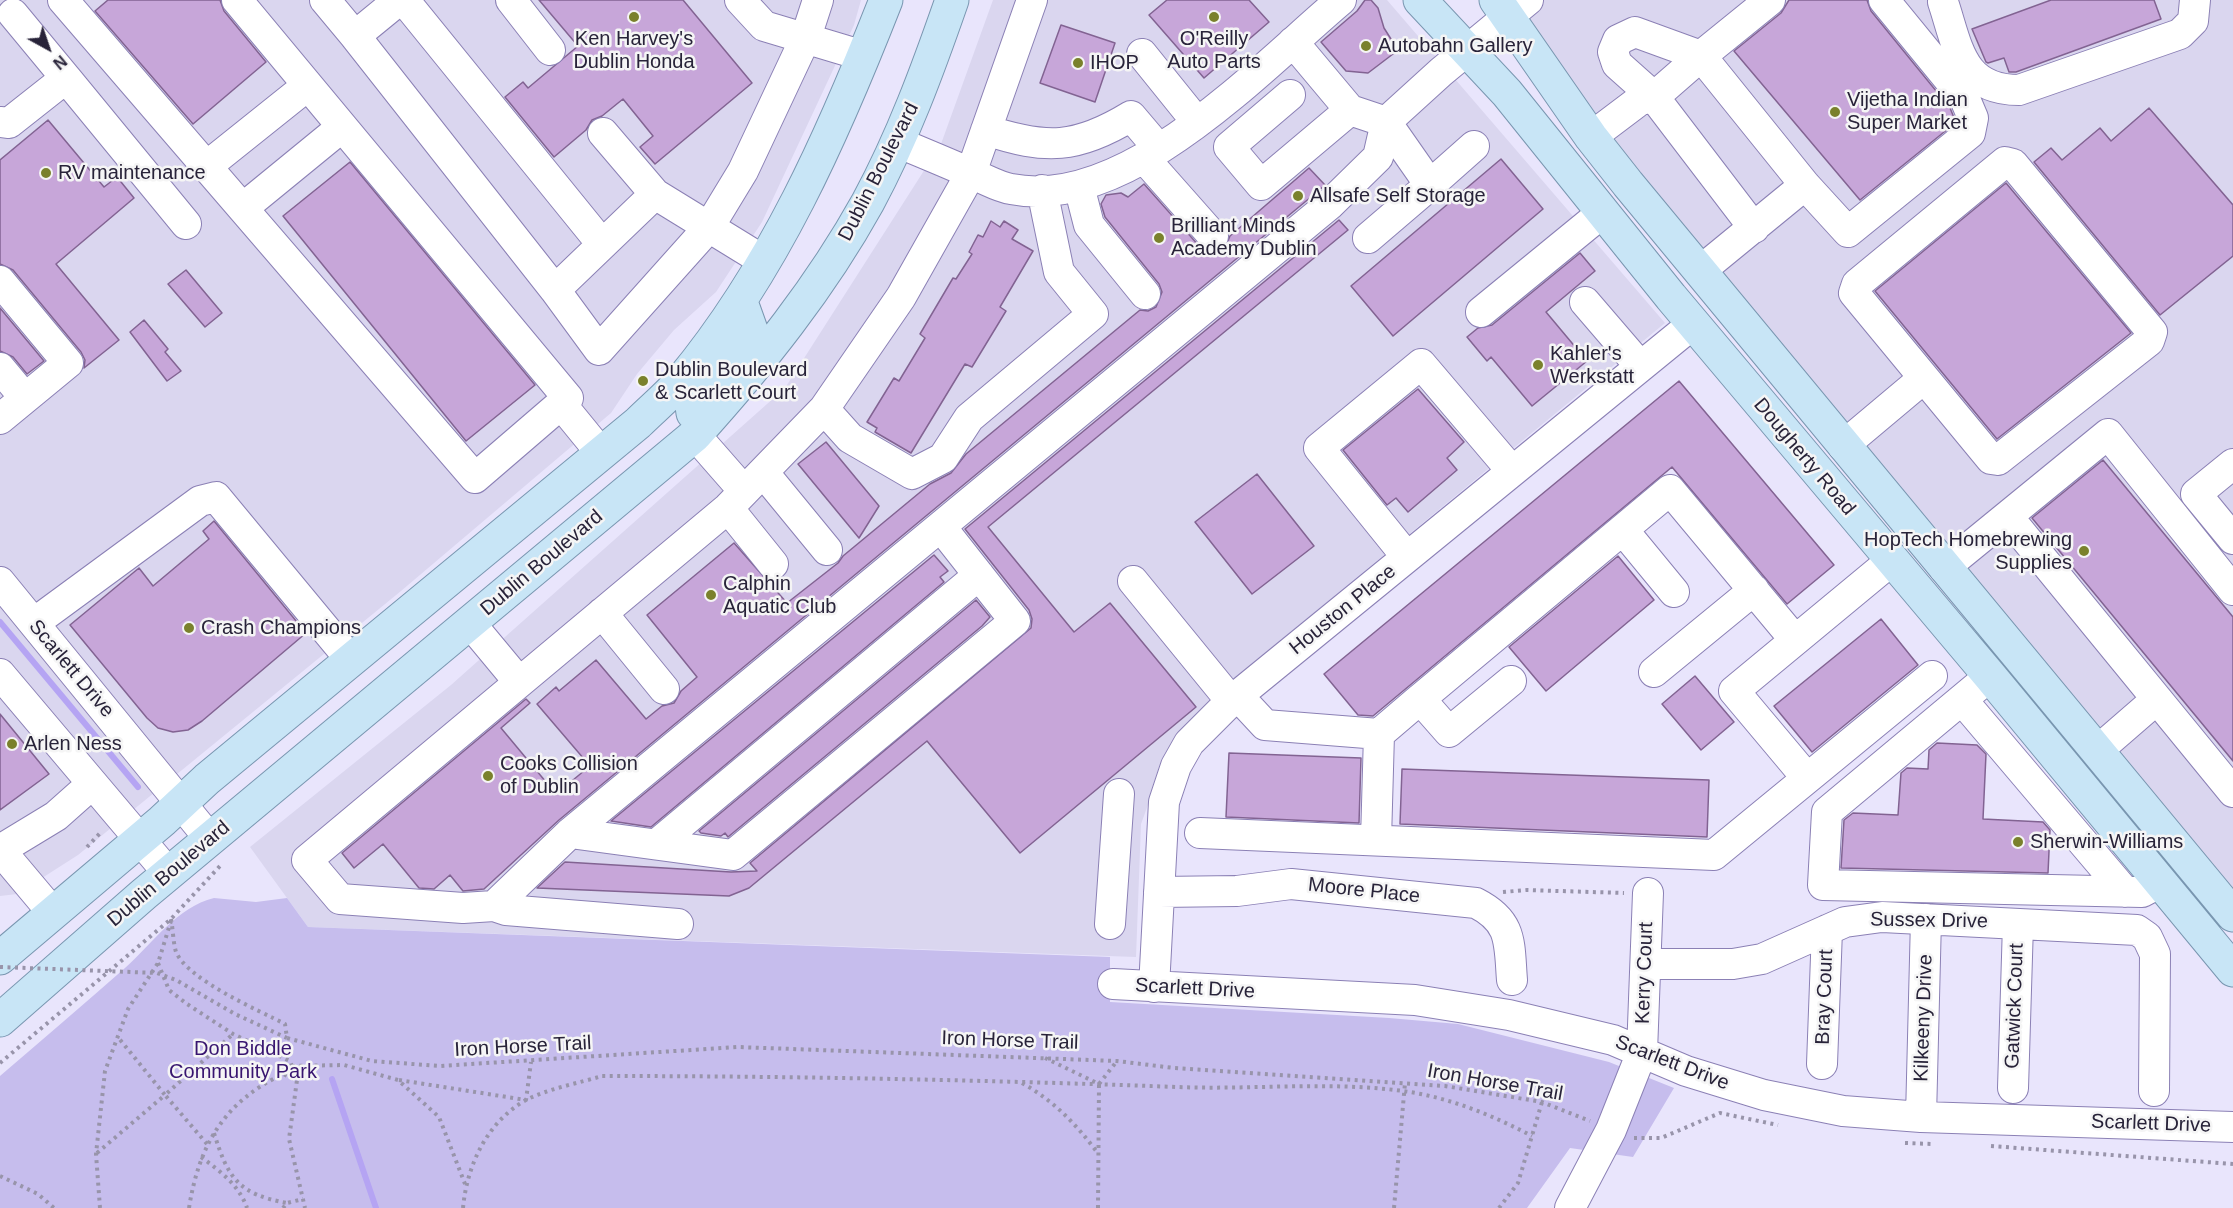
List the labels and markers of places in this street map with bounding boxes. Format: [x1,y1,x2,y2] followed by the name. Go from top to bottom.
[627,10,641,24] marker: Ken Harvey's Dublin Honda
[1207,10,1221,24] marker: O'Reilly Auto Parts
[573,27,695,74] place label: Ken Harvey's Dublin Honda
[1167,27,1261,74] place label: O'Reilly Auto Parts
[1378,34,1533,58] place label: Autobahn Gallery
[1359,39,1373,53] marker: Autobahn Gallery
[1090,51,1139,75] place label: IHOP
[1071,56,1085,70] marker: IHOP
[1847,88,1968,135] place label: Vijetha Indian Super Market
[1828,105,1842,119] marker: Vijetha Indian Super Market
[58,161,206,185] place label: RV maintenance
[39,166,53,180] marker: RV maintenance
[1310,184,1486,208] place label: Allsafe Self Storage
[1291,189,1305,203] marker: Allsafe Self Storage
[1171,214,1317,261] place label: Brilliant Minds Academy Dublin
[1152,231,1166,245] marker: Brilliant Minds Academy Dublin
[1550,342,1634,389] place label: Kahler's Werkstatt
[655,358,807,405] place label: Dublin Boulevard & Scarlett Court
[1531,358,1545,372] marker: Kahler's Werkstatt
[636,374,650,388] marker: Dublin Boulevard & Scarlett Court
[1864,528,2072,575] place label: HopTech Homebrewing Supplies
[2077,544,2091,558] marker: HopTech Homebrewing Supplies
[723,572,836,619] place label: Calphin Aquatic Club
[704,588,718,602] marker: Calphin Aquatic Club
[201,616,361,640] place label: Crash Champions
[182,621,196,635] marker: Crash Champions
[24,732,122,756] place label: Arlen Ness
[5,737,19,751] marker: Arlen Ness
[500,752,638,799] place label: Cooks Collision of Dublin
[481,769,495,783] marker: Cooks Collision of Dublin
[2030,830,2183,854] place label: Sherwin-Williams
[2011,835,2025,849] marker: Sherwin-Williams

